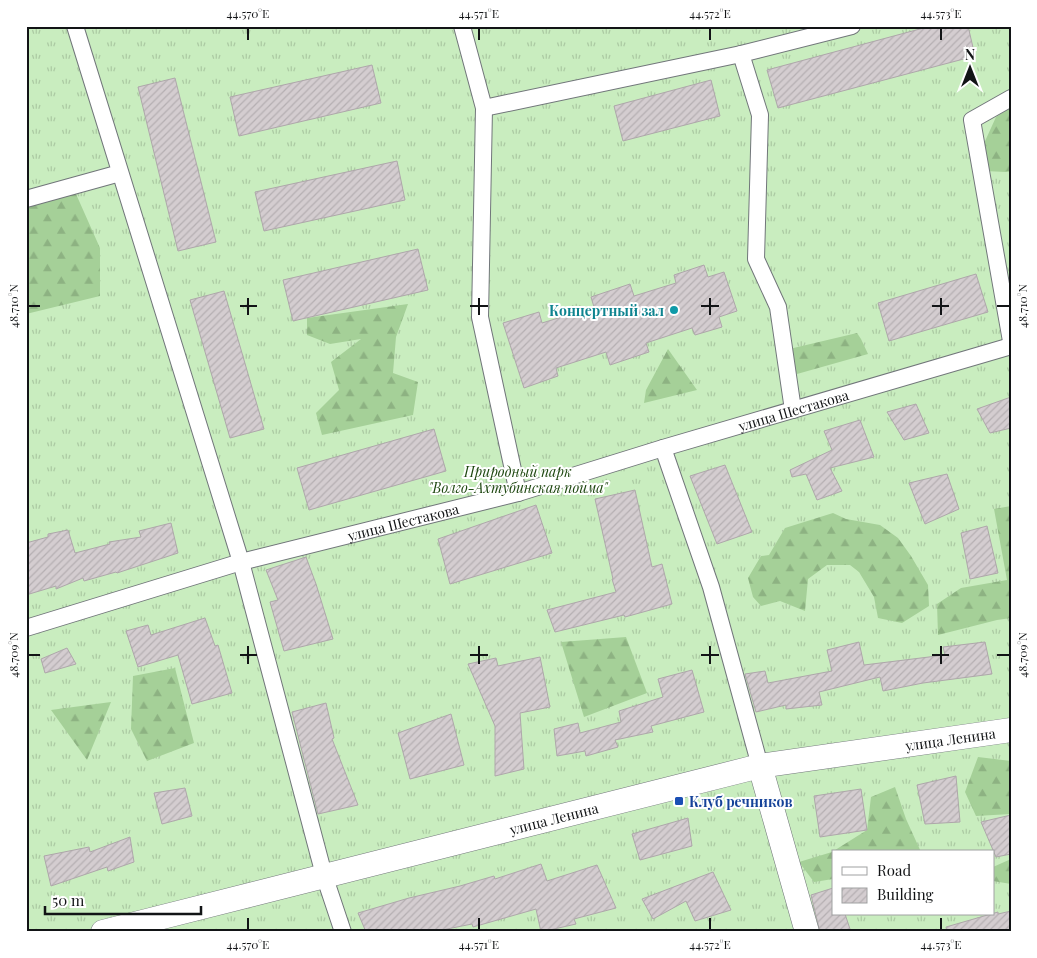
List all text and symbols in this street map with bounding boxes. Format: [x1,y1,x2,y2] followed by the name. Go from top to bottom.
[227,5,269,21] text: 44.570°E
[459,5,499,21] text: 44.571°E
[689,5,731,21] text: 44.572°E
[920,5,962,21] text: 44.573°E
[944,42,994,92] north arrow
[965,45,975,64] text: N
[5,284,21,328] text: 48.710°N
[1014,284,1030,328] text: 48.710°N
[549,301,664,320] place label: Концертный зал
[668,304,680,316] marker: Концертный зал
[735,385,851,435] street label: улица Шестакова
[428,462,608,497] park label: Природный парк "Волго-Ахтубинская пойма"
[345,499,461,545] street label: улица Шестакова
[5,632,21,678] text: 48.709°N
[1014,632,1030,678] text: 48.709°N
[903,723,997,755] street label: улица Ленина
[689,792,792,811] place label: Клуб речников
[673,795,685,807] marker: Клуб речников
[507,798,600,839] street label: улица Ленина
[832,850,994,916] legend
[877,860,911,880] text: Road
[45,883,201,915] scale bar
[877,884,934,904] text: Building
[52,890,85,910] text: 50 m
[227,936,269,952] text: 44.570°E
[459,936,499,952] text: 44.571°E
[689,936,731,952] text: 44.572°E
[920,936,962,952] text: 44.573°E

